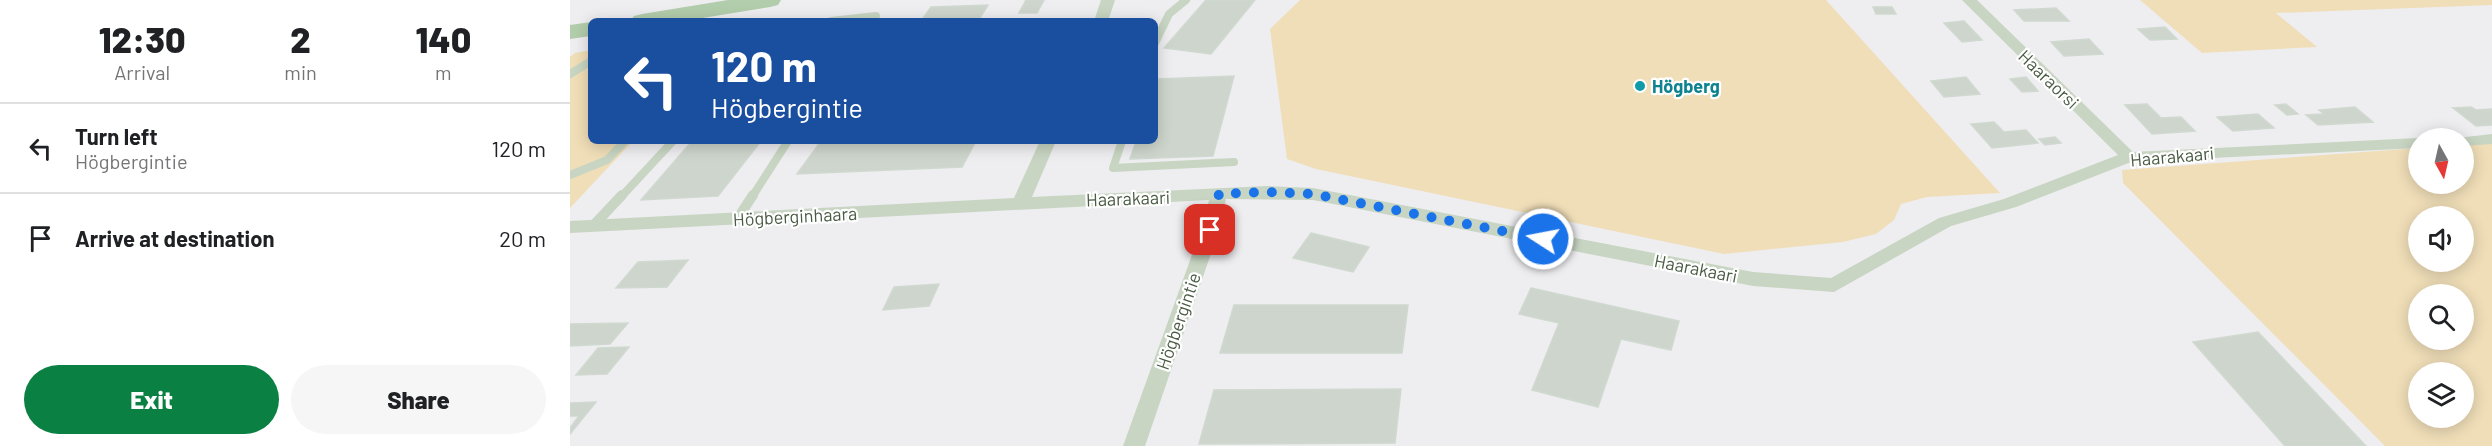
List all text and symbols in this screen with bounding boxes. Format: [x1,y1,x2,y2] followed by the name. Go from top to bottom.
[99,17,186,60] text: 12:30
[290,17,311,60] text: 2
[415,17,471,60] text: 140
[711,40,817,90] text: 120 m
[612,42,690,120] icon: left
[2014,45,2084,113] street label: Haaraorsi
[114,60,170,84] text: Arrival
[284,60,317,84] text: min
[435,60,452,84] text: m
[1652,75,1720,97] place label: Högberg
[1633,79,1647,93] marker: Högberg
[711,91,863,123] text: Högbergintie
[75,123,158,149] text: Turn left
[2408,128,2474,194] north arrow
[2408,128,2474,428] map controls
[24,132,57,165] icon: left
[491,135,546,161] text: 120 m
[2129,141,2215,171] street label: Haarakaari
[75,149,188,173] text: Högbergintie
[1086,186,1170,210] street label: Haarakaari
[732,202,858,230] street label: Högberginhaara
[1184,204,1235,255] pin
[2408,206,2474,272] button: sound
[1511,207,1575,271] position arrow
[1193,213,1226,246] icon: arrive
[24,222,57,255] icon: arrive
[75,225,274,251] text: Arrive at destination
[499,225,546,251] text: 20 m
[1653,249,1739,287] street label: Haarakaari
[1151,270,1205,372] street label: Högbergintie
[2408,284,2474,350] button: search
[2408,362,2474,428] button: layers
[24,365,279,434] button: Exit
[291,365,546,434] button: Share

